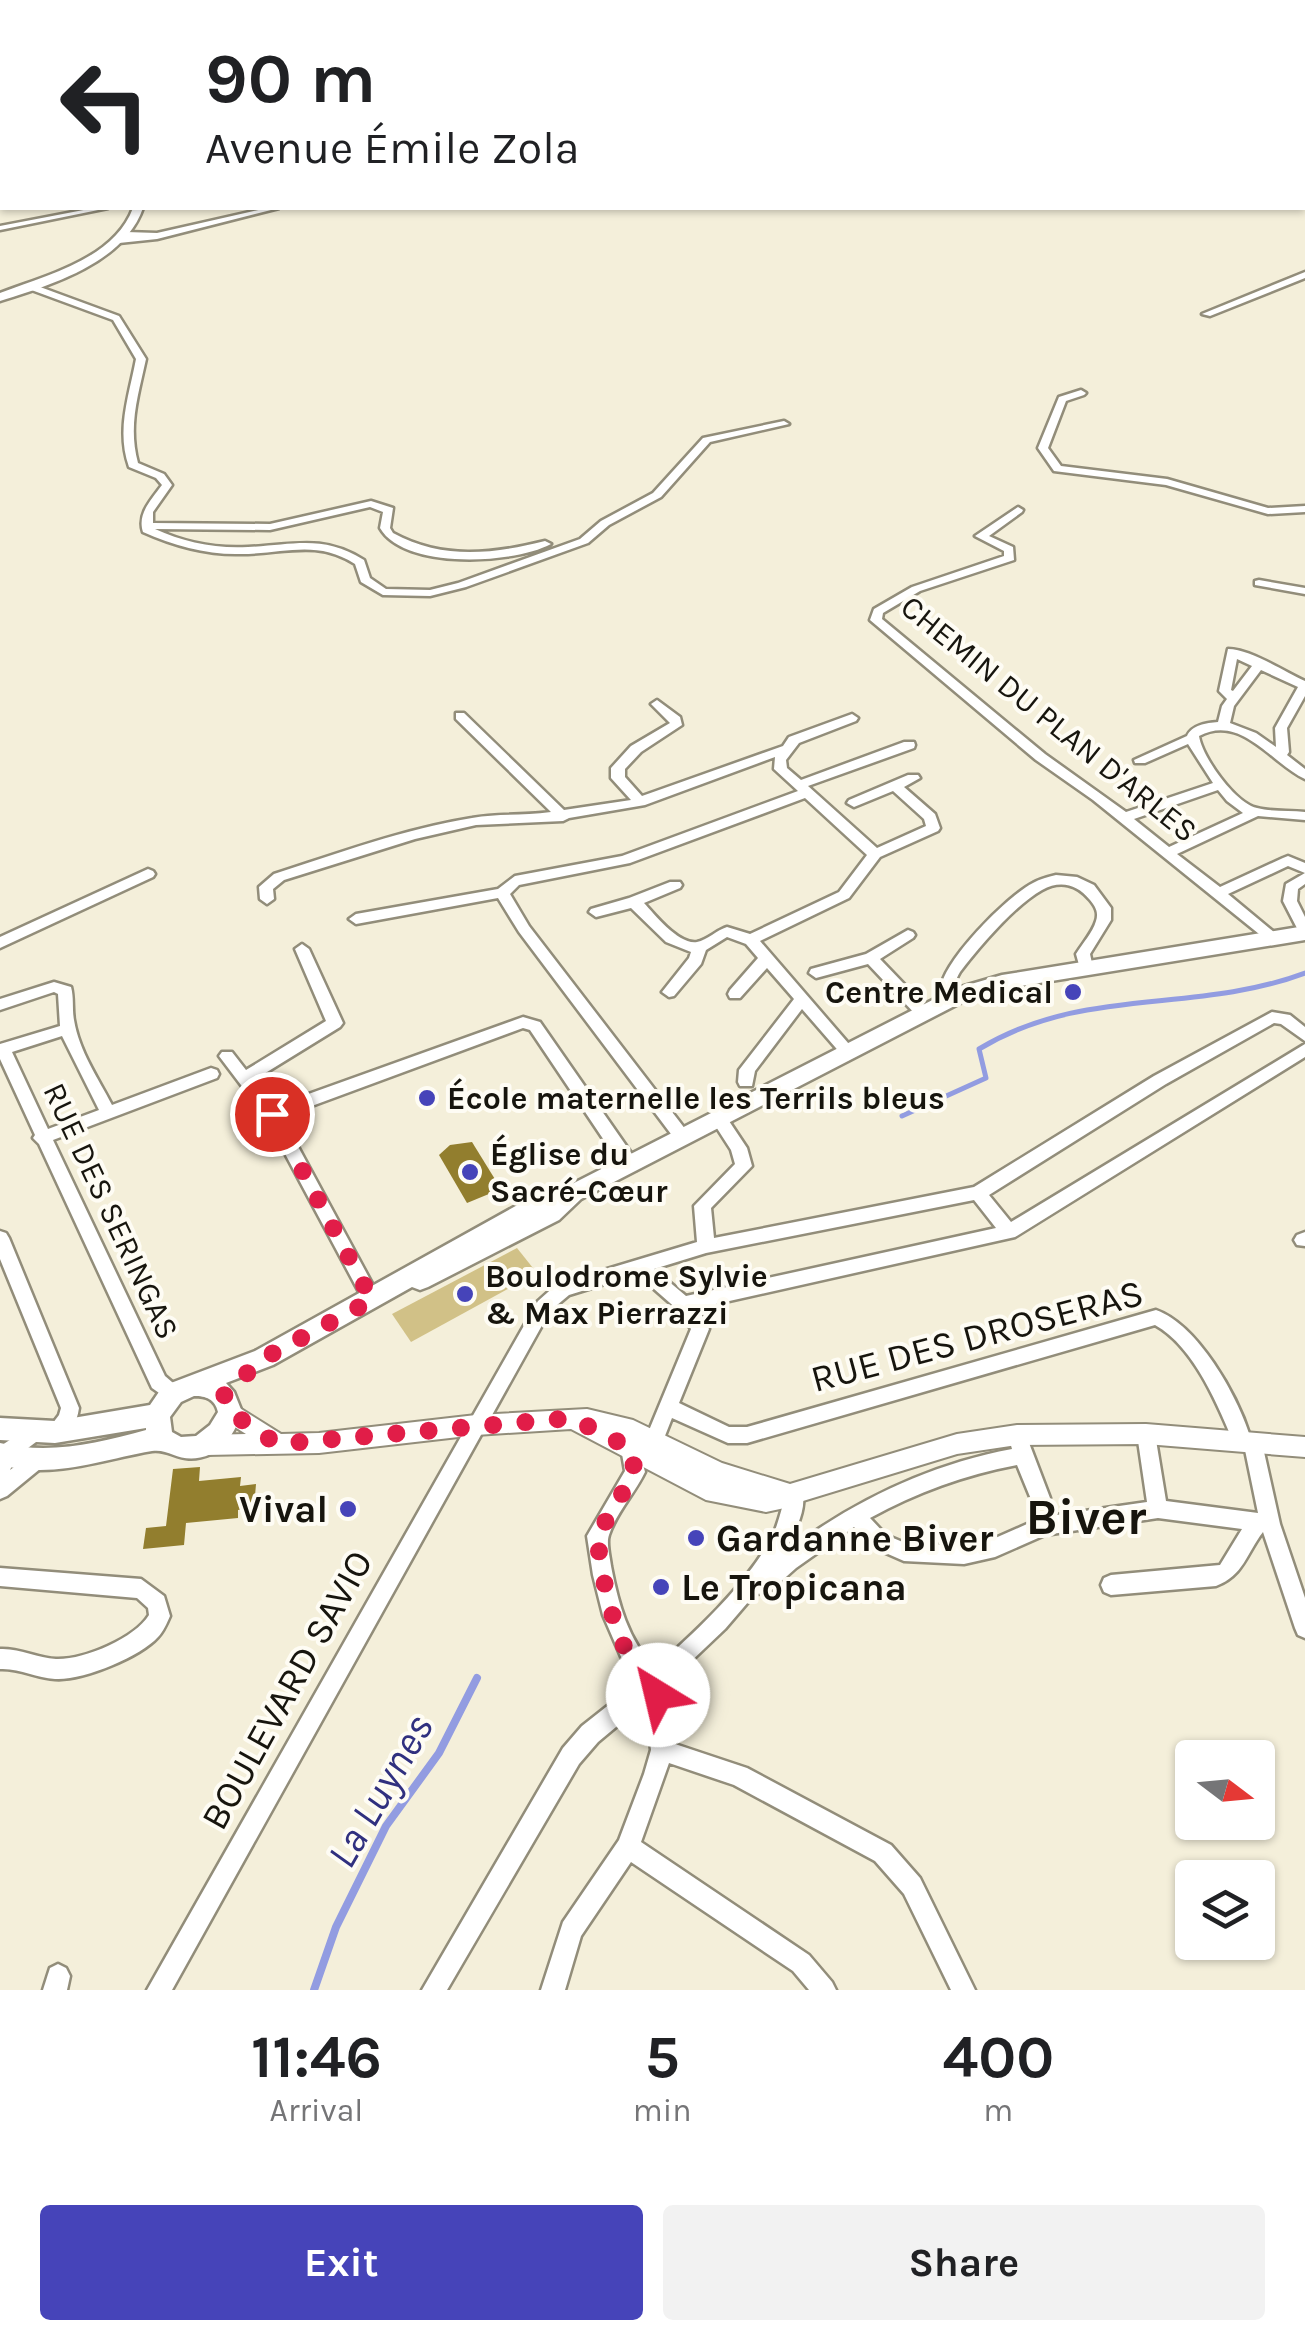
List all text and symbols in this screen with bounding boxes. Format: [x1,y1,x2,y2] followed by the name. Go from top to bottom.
[205,38,376,120] text: 90 m
[40,40,170,170] icon: left
[205,122,580,174] text: Avenue Émile Zola
[893,588,1205,850] street label: CHEMIN DU PLAN D'ARLES
[825,974,1053,1011] place label: Centre Medical
[1062,981,1084,1003] marker: Centre Medical
[230,1072,315,1157] pin
[35,1077,187,1345] street label: RUE DES SERINGAS
[447,1078,945,1117] place label: École maternelle les Terrils bleus
[245,1087,300,1142] icon: arrive
[416,1087,438,1109] marker: École maternelle les Terrils bleus
[490,1134,668,1210] place label: Église du Sacré-Cœur
[459,1161,481,1183] marker: Église du Sacré-Cœur
[485,1258,768,1332] place label: Boulodrome Sylvie & Max Pierrazzi
[806,1270,1148,1402] street label: RUE DES DROSERAS
[454,1283,476,1305] marker: Boulodrome Sylvie & Max Pierrazzi
[239,1487,328,1532] place label: Vival
[1026,1488,1147,1547] district label: Biver
[337,1498,359,1520] marker: Vival
[716,1516,993,1561] place label: Gardanne Biver
[685,1527,707,1549] marker: Gardanne Biver
[192,1543,382,1837] street label: BOULEVARD SAVIO
[681,1565,907,1610] place label: Le Tropicana
[650,1576,672,1598] marker: Le Tropicana
[606,1643,710,1747] position arrow
[316,1705,444,1877] water label: La Luynes
[1175,1740,1275,1840] north arrow
[1175,1740,1275,1960] map controls
[1175,1860,1275,1960] button: layers
[251,2022,382,2092] text: 11:46
[645,2022,680,2092] text: 5
[943,2022,1054,2092] text: 400
[270,2092,363,2129] text: Arrival
[633,2092,692,2129] text: min
[983,2092,1013,2129] text: m
[40,2205,643,2320] button: Exit
[663,2205,1265,2320] button: Share

